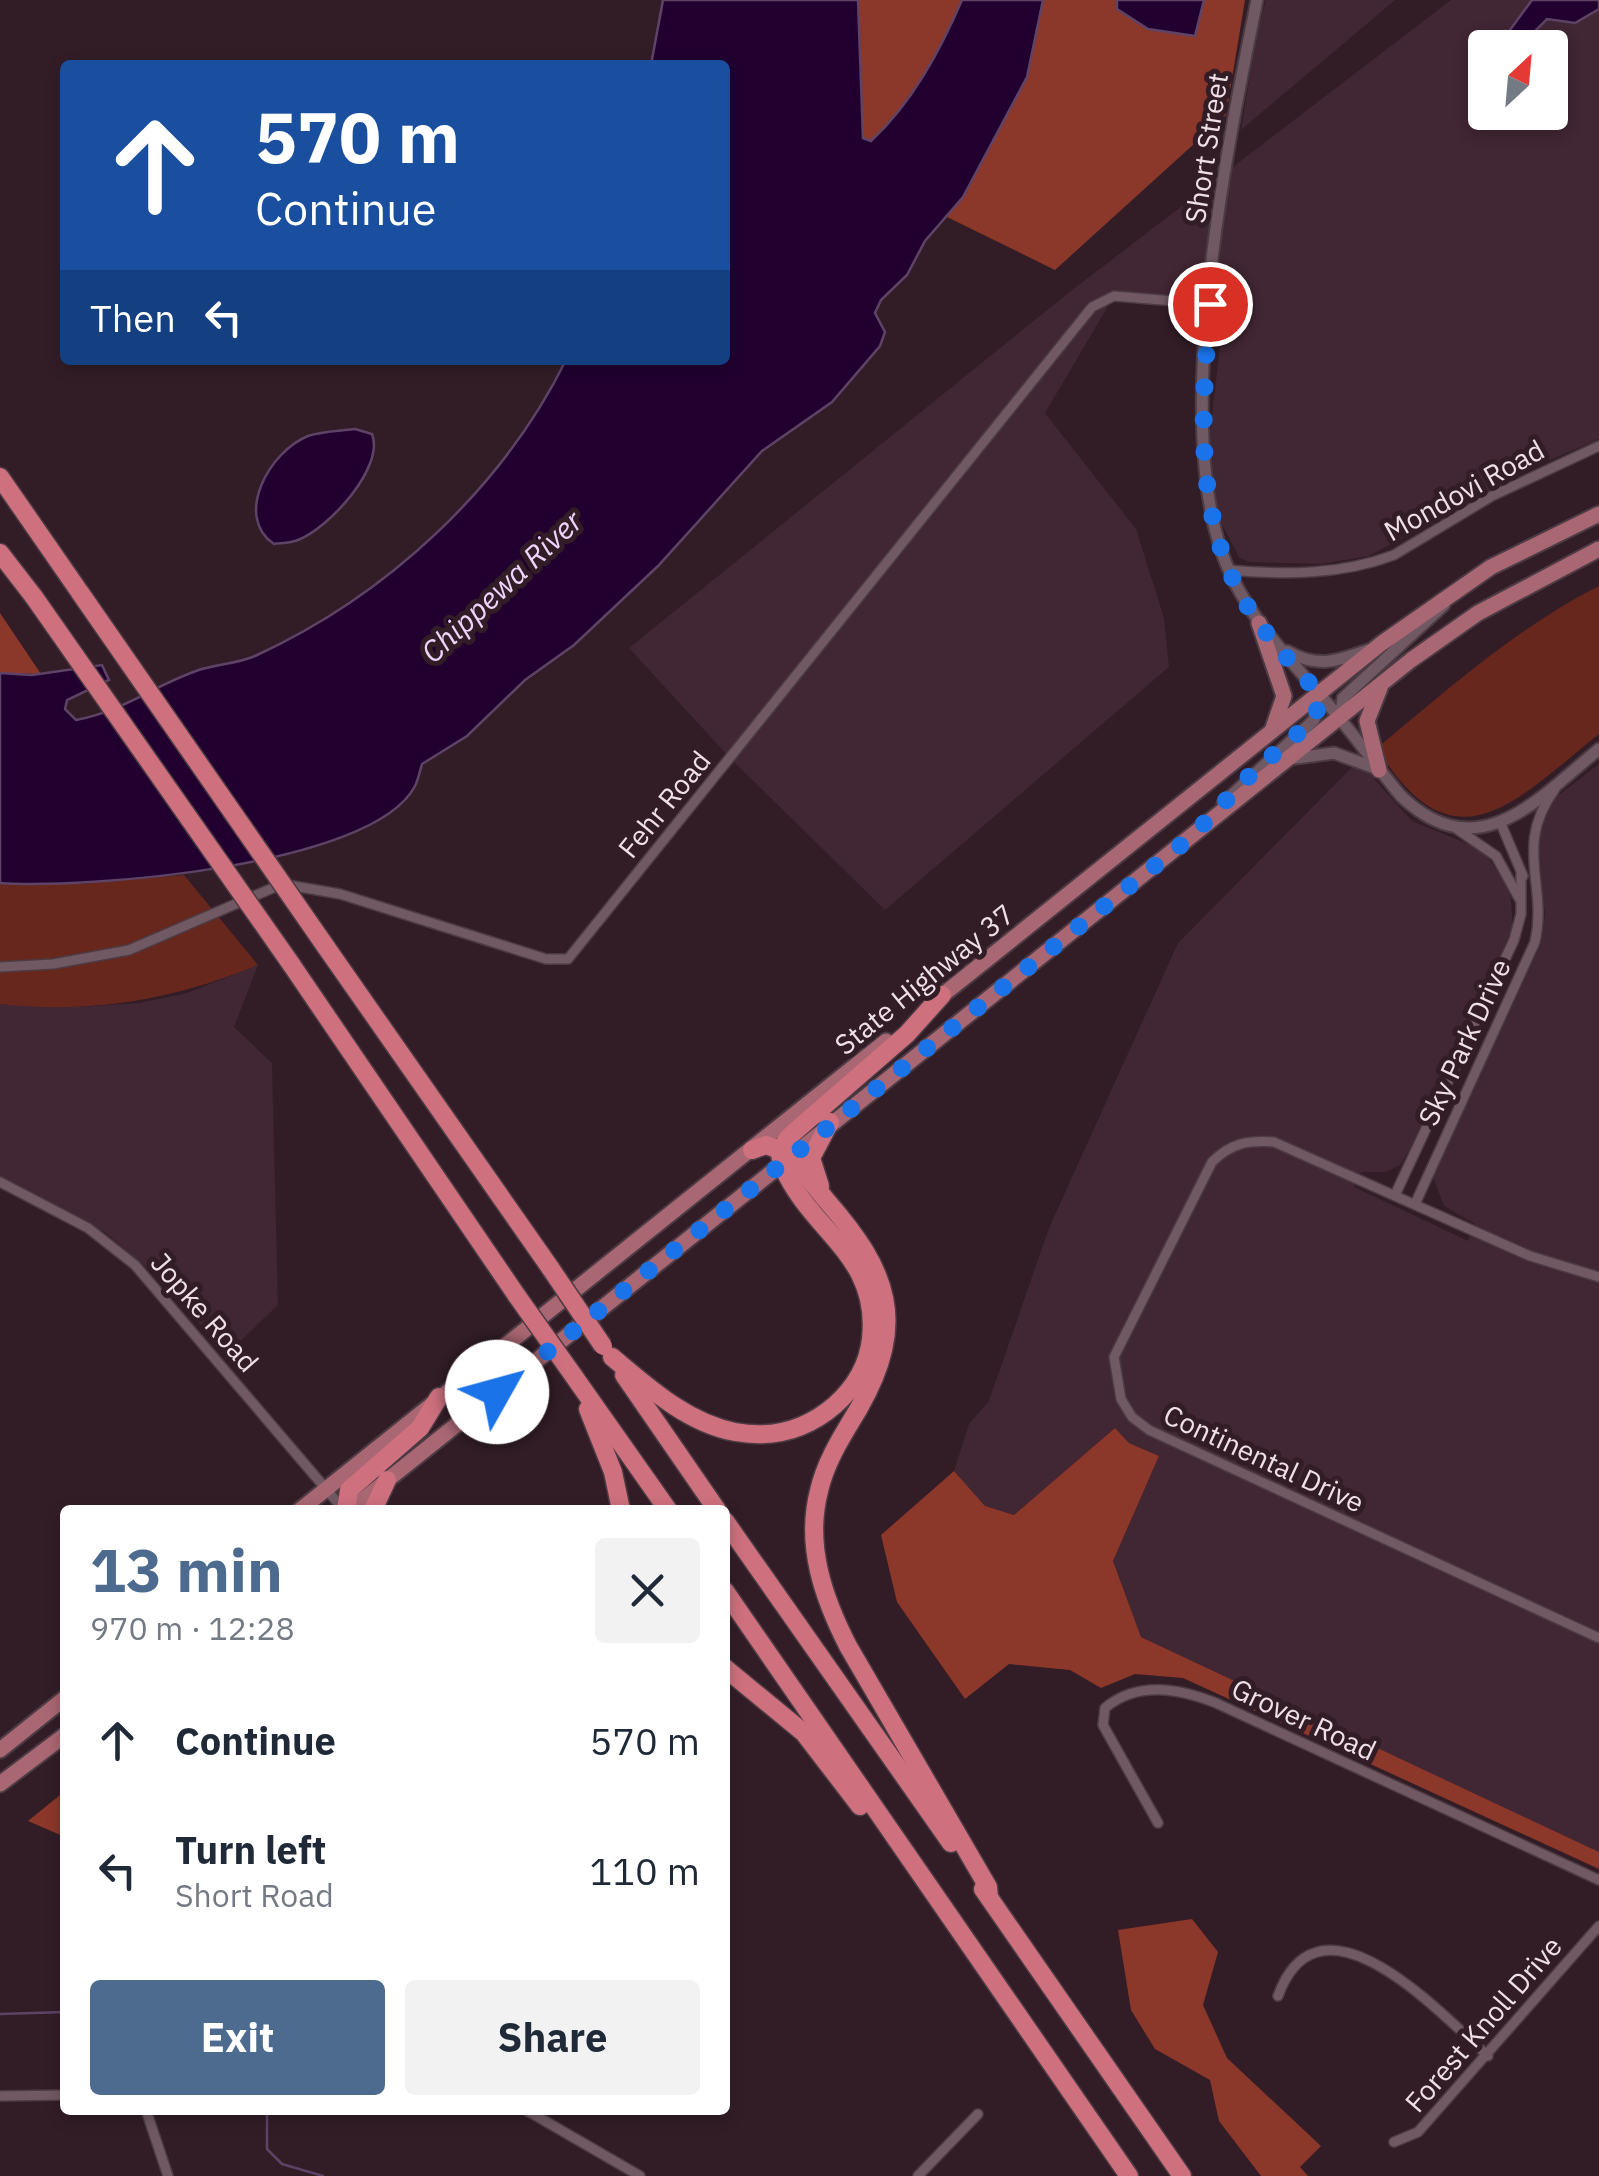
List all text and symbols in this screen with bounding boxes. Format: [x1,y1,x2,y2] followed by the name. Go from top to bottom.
[1468,30,1568,130] north arrow
[1468,30,1568,130] map controls
[1176,70,1236,226] street label: Short Street
[255,91,460,182] text: 570 m
[90,100,220,230] icon: ahead
[255,179,437,237] text: Continue
[1168,262,1253,347] pin
[1183,277,1238,332] icon: arrive
[196,290,251,345] icon: left
[90,293,176,342] text: Then
[1377,431,1551,549] street label: Mondovi Road
[412,501,590,671] water label: Chippewa River
[610,743,718,865] street label: Fehr Road
[827,895,1021,1063] street label: State Highway 37
[1409,953,1519,1131] street label: Sky Park Drive
[143,1244,267,1380] street label: Jopke Road
[445,1340,549,1444] position arrow
[1158,1395,1370,1521] street label: Continental Drive
[90,1530,283,1609] text: 13 min
[595,1538,700,1643] button: close
[90,1607,295,1649] text: 970 m · 12:28
[1226,1669,1382,1769] street label: Grover Road
[90,1713,145,1768] icon: ahead
[175,1716,336,1765] text: Continue
[589,1716,700,1765] text: 570 m
[175,1825,326,1874] text: Turn left
[90,1843,145,1898] icon: left
[589,1846,700,1895] text: 110 m
[175,1874,334,1916] text: Short Road
[1396,1928,1570,2120] street label: Forest Knoll Drive
[90,1980,385,2095] button: Exit
[405,1980,700,2095] button: Share

